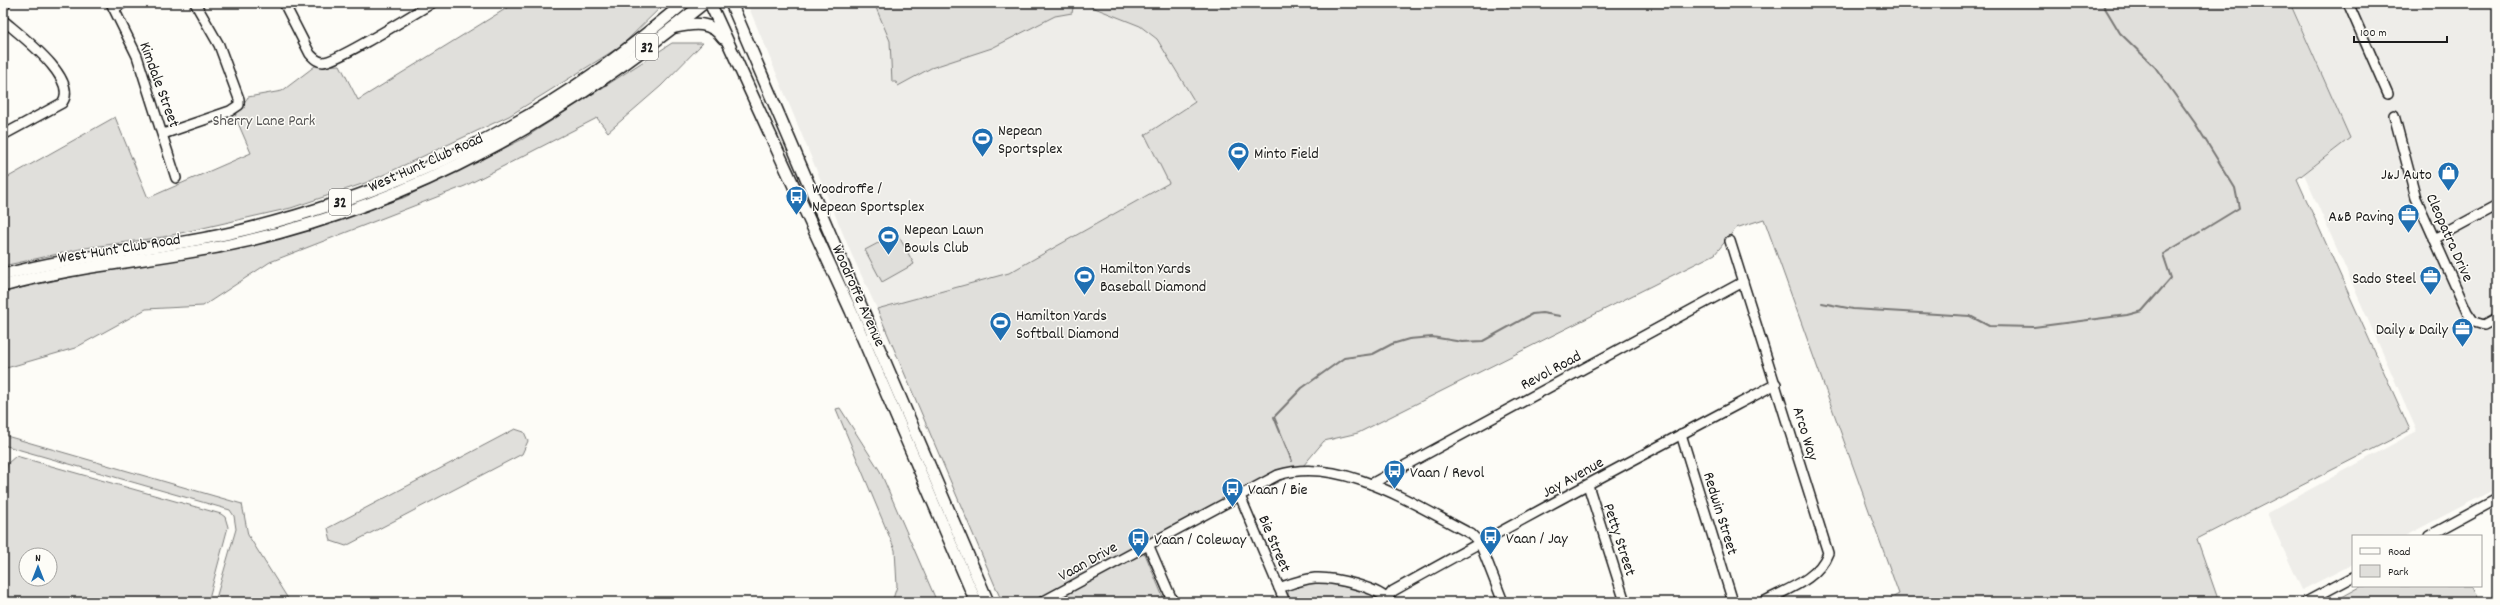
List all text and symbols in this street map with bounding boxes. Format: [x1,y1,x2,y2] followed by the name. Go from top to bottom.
[2354,18,2447,44] scale bar
[2360,25,2387,42] text: 100 m
[636,34,658,60] road number: 32
[133,39,185,131] street label: Kimdale Street
[213,110,315,133] park label: Sherry Lane Park
[998,120,1062,161] place label: Nepean Sportsplex
[969,125,995,158] sports icon: Nepean Sportsplex
[365,128,487,199] street label: West Hunt Club Road
[1225,139,1251,172] sports icon: Minto Field
[1254,143,1319,166] place label: Minto Field
[2435,160,2461,193] shop icon: J&J Auto
[2381,164,2432,187] place label: J&J Auto
[812,178,924,219] place label: Woodroffe / Nepean Sportsplex
[783,183,809,216] bus stop icon: Woodroffe / Nepean Sportsplex
[329,189,351,215] road number: 32
[2419,190,2478,286] street label: Cleopatra Drive
[2396,202,2422,235] office icon: A&B Paving
[2328,206,2394,229] place label: A&B Paving
[904,219,984,260] place label: Nepean Lawn Bowls Club
[876,224,902,257] sports icon: Nepean Lawn Bowls Club
[57,228,182,271] street label: West Hunt Club Road
[825,241,890,351] street label: Woodroffe Avenue
[1100,258,1206,299] place label: Hamilton Yards Baseball Diamond
[1071,263,1097,296] sports icon: Hamilton Yards Baseball Diamond
[2418,264,2444,297] office icon: Sado Steel
[2352,268,2416,291] place label: Sado Steel
[1016,305,1119,346] place label: Hamilton Yards Softball Diamond
[987,310,1013,343] sports icon: Hamilton Yards Softball Diamond
[2450,315,2476,348] office icon: Daily & Daily
[2376,319,2449,342] place label: Daily & Daily
[1517,346,1586,397] street label: Revol Road
[1786,404,1824,464] street label: Arco Way
[1538,452,1608,505] street label: Jay Avenue
[1381,458,1407,491] bus stop icon: Vaan / Revol
[1410,462,1485,485] place label: Vaan / Revol
[1696,469,1743,558] street label: Redwin Street
[1219,475,1245,508] bus stop icon: Vaan / Bie
[1248,479,1308,502] place label: Vaan / Bie
[1596,500,1641,579] street label: Petty Street
[1251,512,1296,576] street label: Bie Street
[1477,524,1503,557] bus stop icon: Vaan / Jay
[1126,525,1152,558] bus stop icon: Vaan / Coleway
[1506,528,1568,551] place label: Vaan / Jay
[1154,529,1247,552] place label: Vaan / Coleway
[2352,535,2482,587] legend
[1054,536,1122,588] street label: Vaan Drive
[2388,544,2410,561] text: Road
[18,547,58,587] north arrow
[35,551,41,567] text: N
[2388,564,2409,581] text: Park

